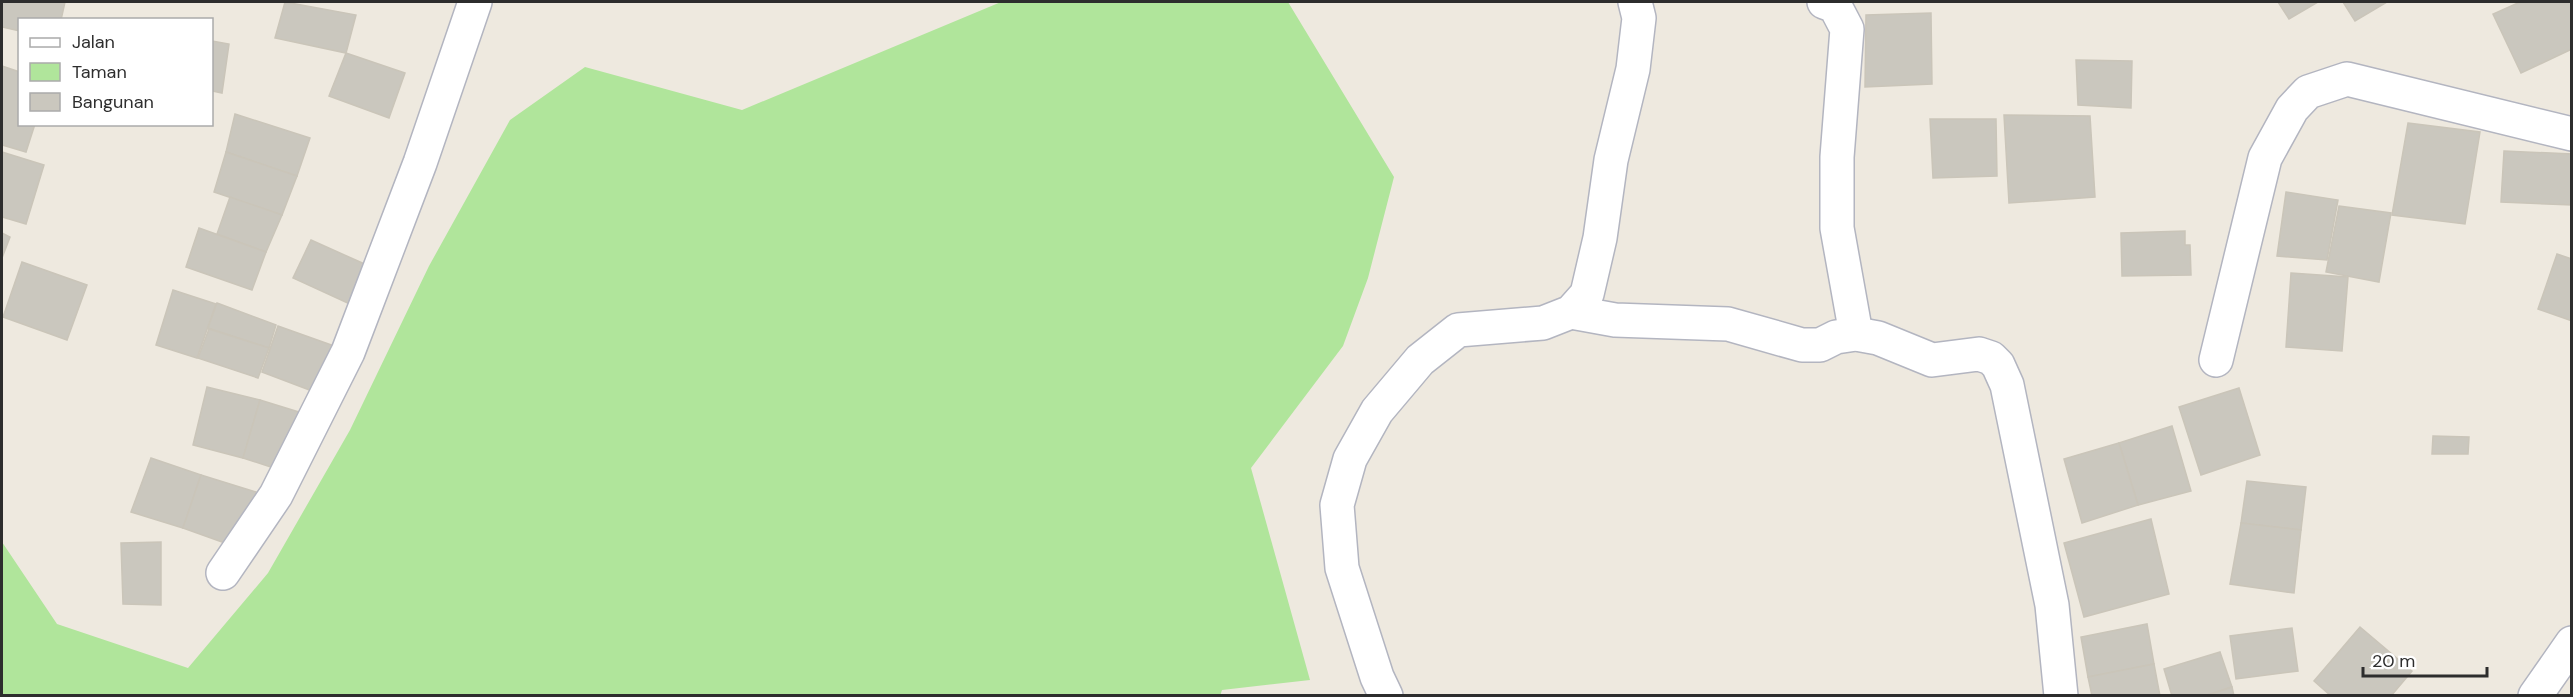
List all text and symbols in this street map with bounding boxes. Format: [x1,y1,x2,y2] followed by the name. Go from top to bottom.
[18,18,213,126] legend
[72,30,115,54] text: Jalan
[72,60,127,84] text: Taman
[72,90,154,114] text: Bangunan
[2363,640,2488,678] scale bar
[2372,649,2415,673] text: 20 m

